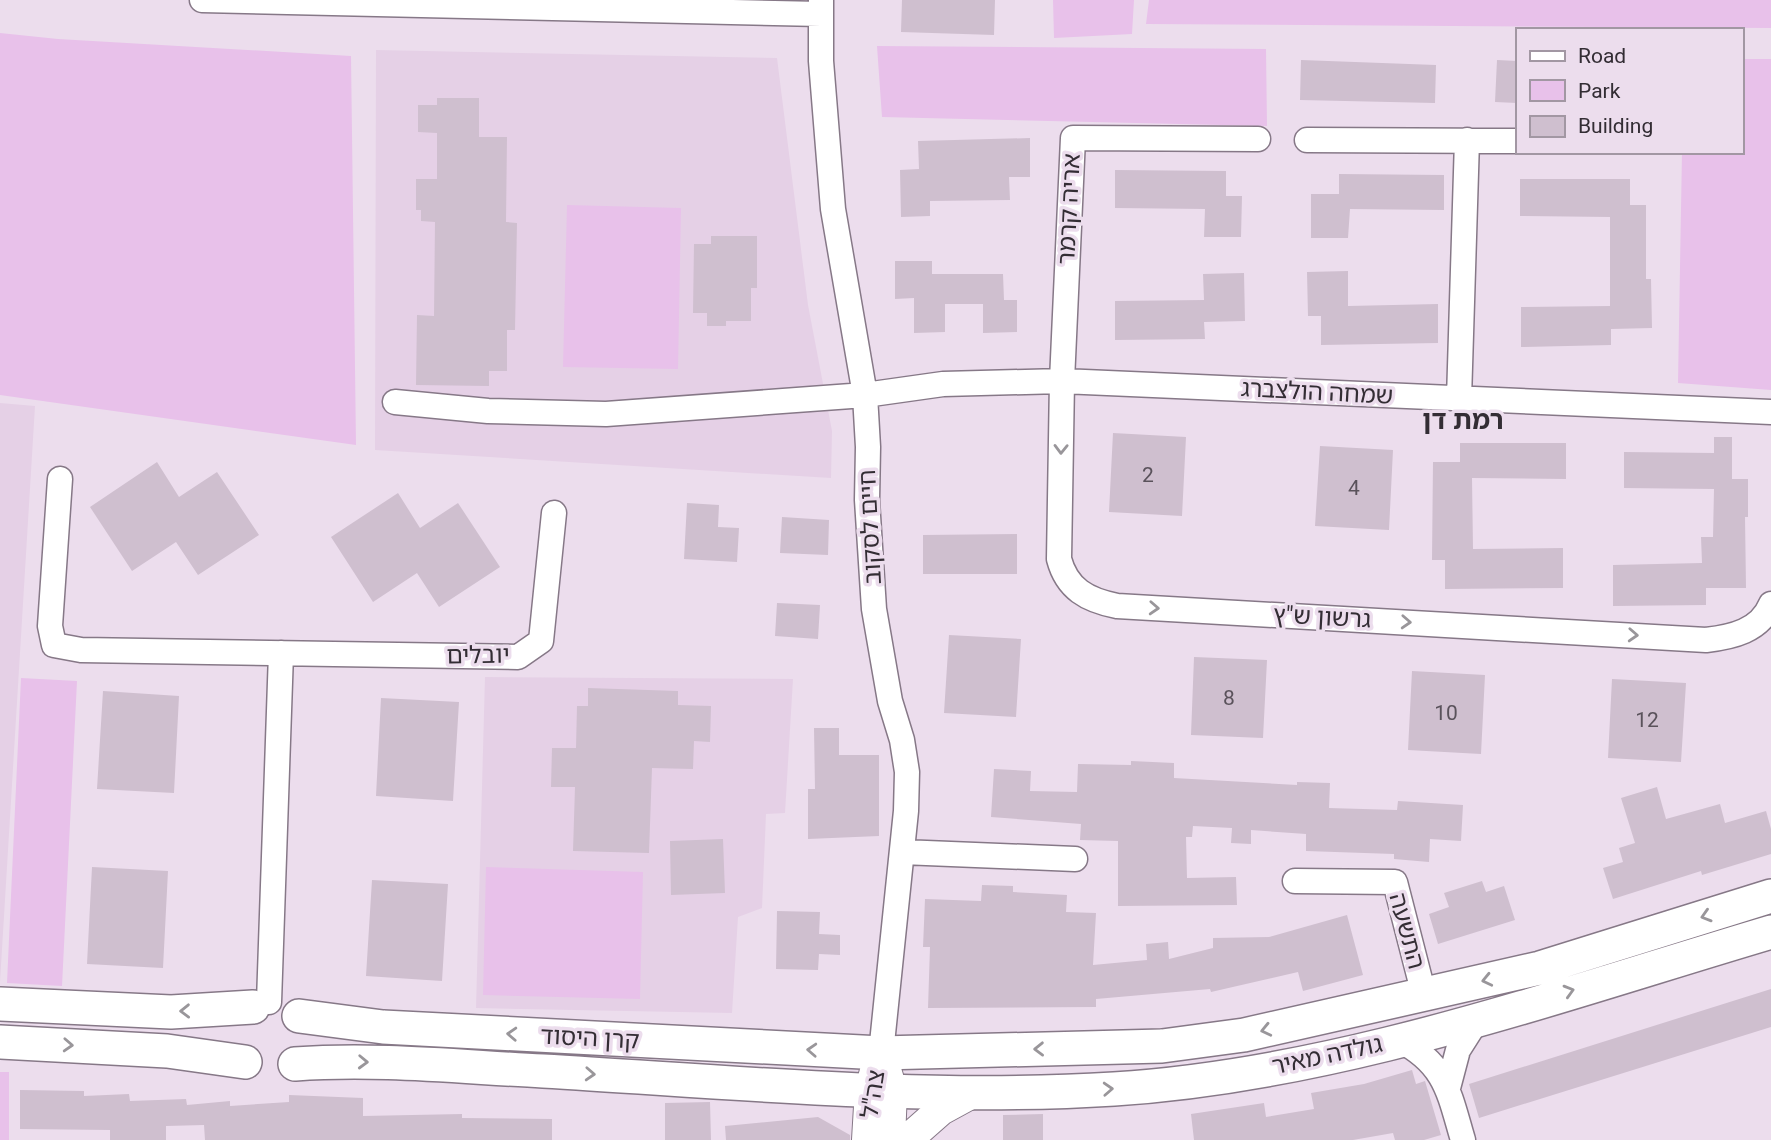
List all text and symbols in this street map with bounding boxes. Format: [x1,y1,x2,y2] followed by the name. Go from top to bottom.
[1516,28,1743,154] legend
[1578,44,1626,68] text: Road
[1578,79,1621,103] text: Park
[1578,114,1653,138] text: Building
[1052,153,1086,265] street label: אריה קרמר
[1240,374,1394,410] street label: שמחה הולצברג
[1422,405,1504,435] district label: רמת דן
[1053,445,1069,455] one-way arrow
[1142,463,1154,487] house number: 2
[853,469,887,585] street label: חיים לסקוב
[1348,476,1360,500] house number: 4
[1149,600,1160,615] one-way arrow
[1272,600,1372,634] street label: גרשון ש"ץ
[1400,615,1411,630] one-way arrow
[1627,628,1638,643] one-way arrow
[446,640,510,670] street label: יובלים
[1223,686,1235,710] house number: 8
[1434,701,1458,725] house number: 10
[1635,708,1659,732] house number: 12
[1383,890,1431,972] street label: התשעה
[1700,908,1712,923] one-way arrow
[1482,972,1494,986] one-way arrow
[1563,985,1575,1000] one-way arrow
[179,1004,190,1019] one-way arrow
[540,1021,640,1055] street label: קרן היסוד
[1260,1022,1272,1037] one-way arrow
[506,1027,517,1042] one-way arrow
[1269,1030,1385,1080] street label: גולדה מאיר
[63,1038,74,1053] one-way arrow
[807,1042,818,1057] one-way arrow
[1034,1042,1045,1057] one-way arrow
[358,1054,369,1070] one-way arrow
[585,1066,596,1081] one-way arrow
[855,1068,891,1120] street label: צה"ל
[1102,1081,1113,1096] one-way arrow

